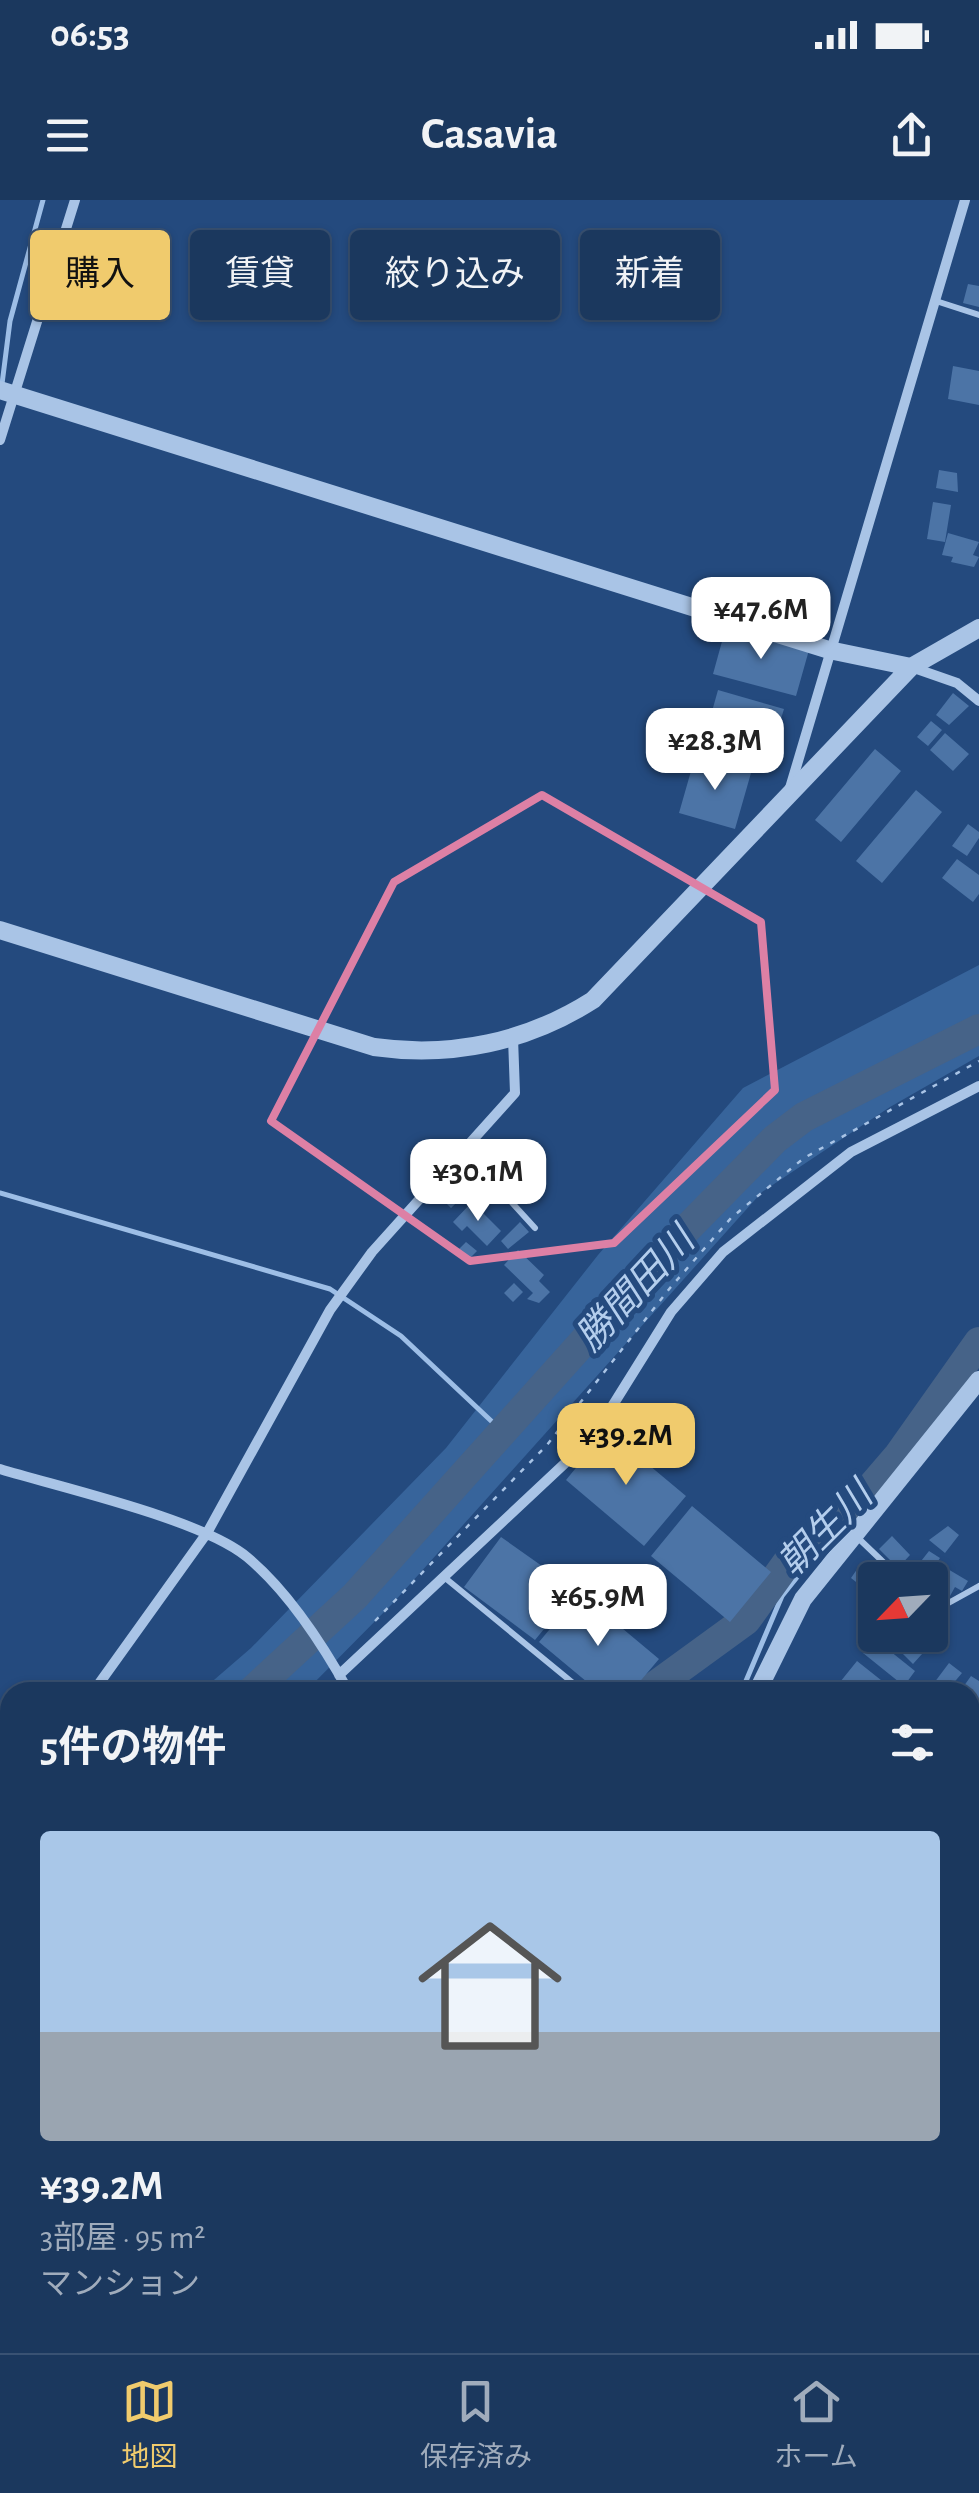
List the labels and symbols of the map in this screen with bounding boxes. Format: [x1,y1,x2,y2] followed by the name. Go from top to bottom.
[680,577,842,662] pin: ¥47.6M
[634,708,796,793] pin: ¥28.3M
[397,1139,559,1224] pin: ¥30.1M
[569,1217,704,1359] water label: 勝間田川
[545,1403,707,1488] pin: ¥39.2M
[771,1472,883,1584] water label: 朝生川
[858,1562,948,1652] north arrow
[517,1564,679,1649] pin: ¥65.9M

